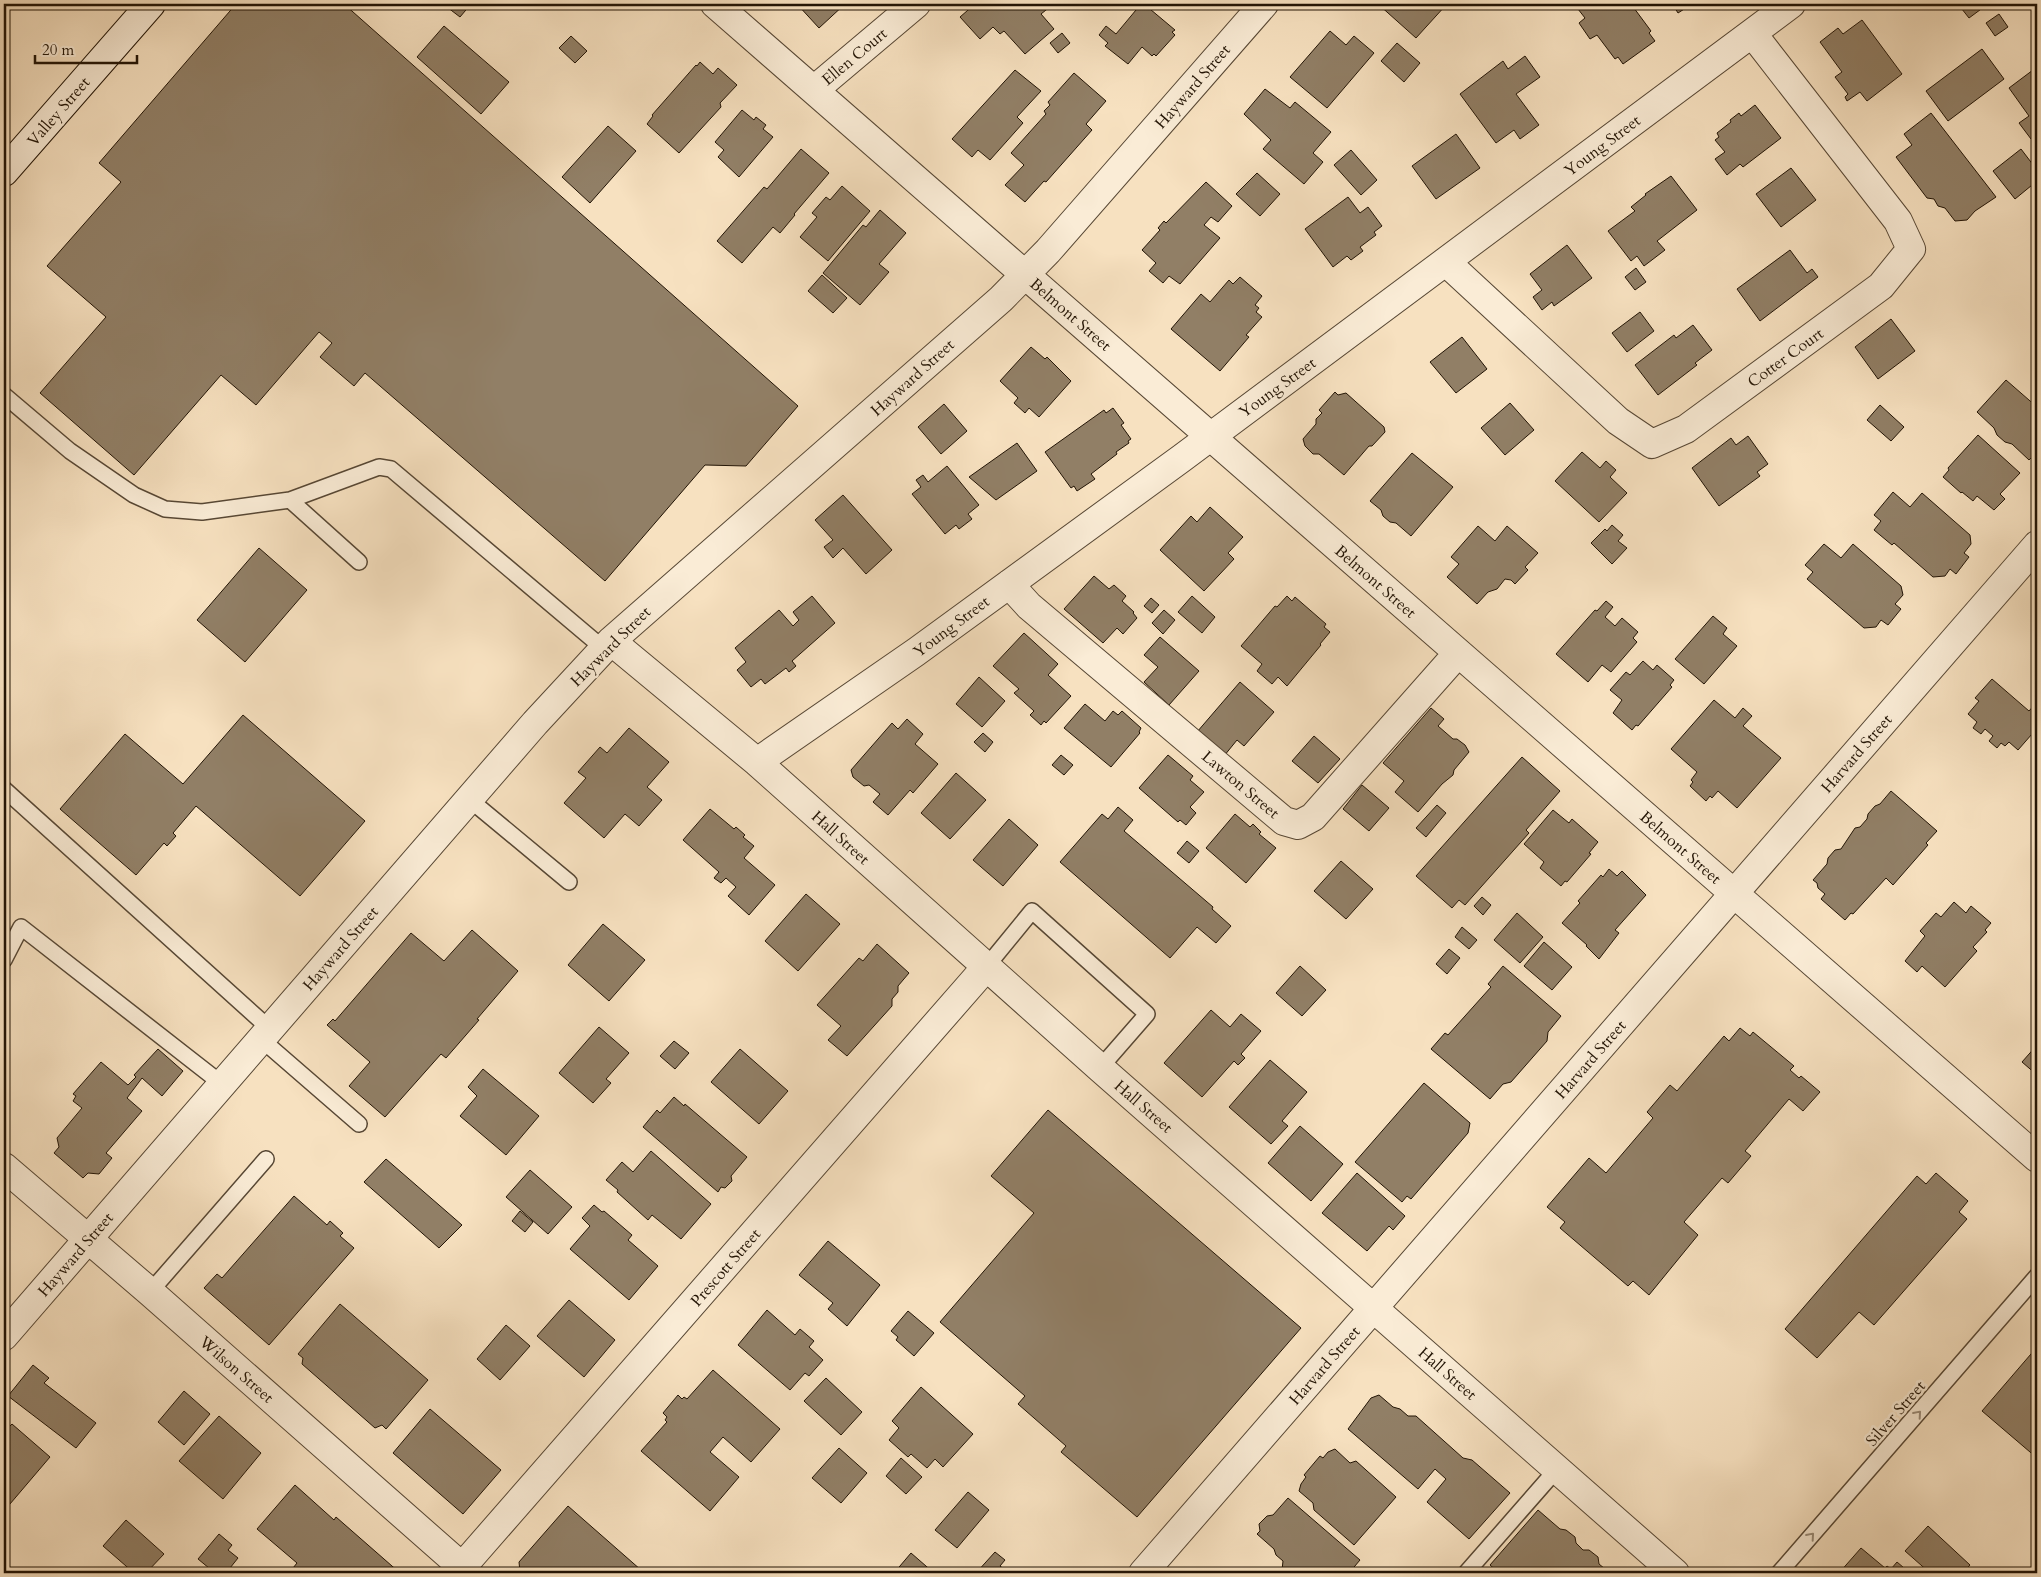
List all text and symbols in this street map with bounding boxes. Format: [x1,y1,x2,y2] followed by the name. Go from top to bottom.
[817,23,892,91] street label: Ellen Court
[35,32,138,64] scale bar
[42,40,74,60] text: 20 m
[1150,40,1236,134] street label: Hayward Street
[22,72,95,151] street label: Valley Street
[1560,110,1645,182] street label: Young Street
[1025,273,1116,356] street label: Belmont Street
[1743,323,1828,393] street label: Cotter Court
[866,334,959,421] street label: Hayward Street
[1235,352,1321,423] street label: Young Street
[1330,540,1421,623] street label: Belmont Street
[909,591,994,663] street label: Young Street
[566,602,656,692] street label: Hayward Street
[1816,709,1897,798] street label: Harvard Street
[1197,746,1284,824] street label: Lawton Street
[807,806,874,870] street label: Hall Street
[1635,806,1726,889] street label: Belmont Street
[298,902,384,996] street label: Hayward Street
[1550,1015,1631,1104] street label: Harvard Street
[1109,1075,1177,1138] street label: Hall Street
[33,1208,119,1302] street label: Hayward Street
[686,1224,766,1311] street label: Prescott Street
[1284,1321,1365,1410] street label: Harvard Street
[194,1331,278,1408] street label: Wilson Street
[1413,1342,1481,1405] street label: Hall Street
[1861,1376,1930,1451] street label: Silver Street
[1912,1410,1921,1419] one-way arrow
[1805,1533,1814,1542] one-way arrow

